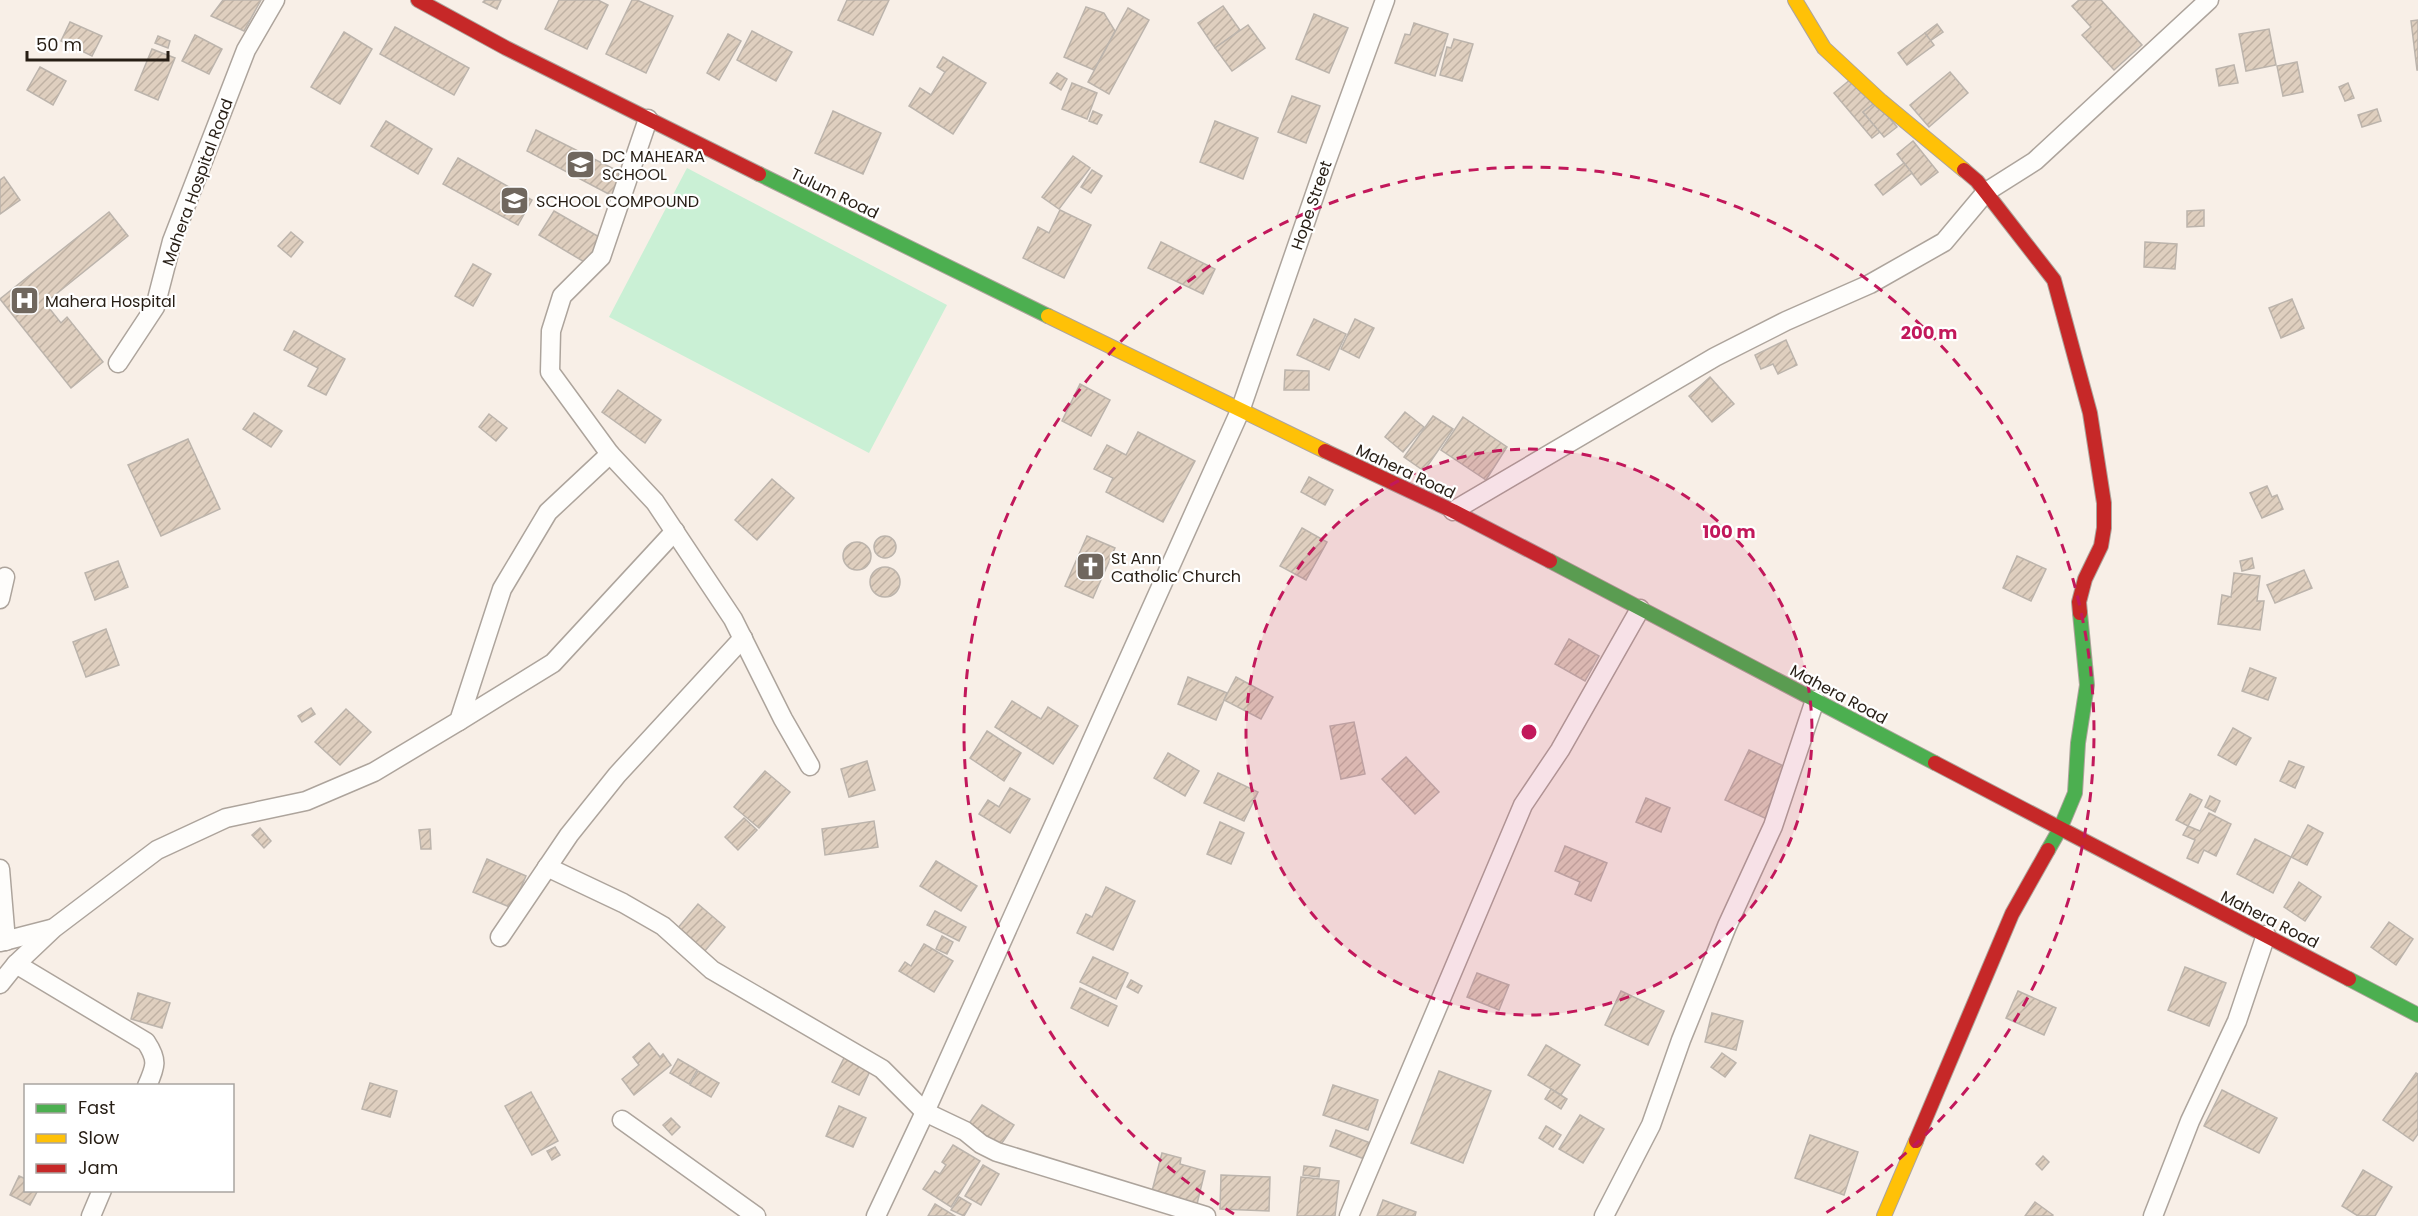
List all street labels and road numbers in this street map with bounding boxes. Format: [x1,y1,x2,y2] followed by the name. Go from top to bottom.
[156,95,238,269] street label: Mahera Hospital Road
[1285,157,1338,253] street label: Hope Street
[787,162,883,225] street label: Tulum Road
[1352,438,1459,505] street label: Mahera Road
[1786,659,1892,730] street label: Mahera Road
[2217,885,2323,954] street label: Mahera Road

